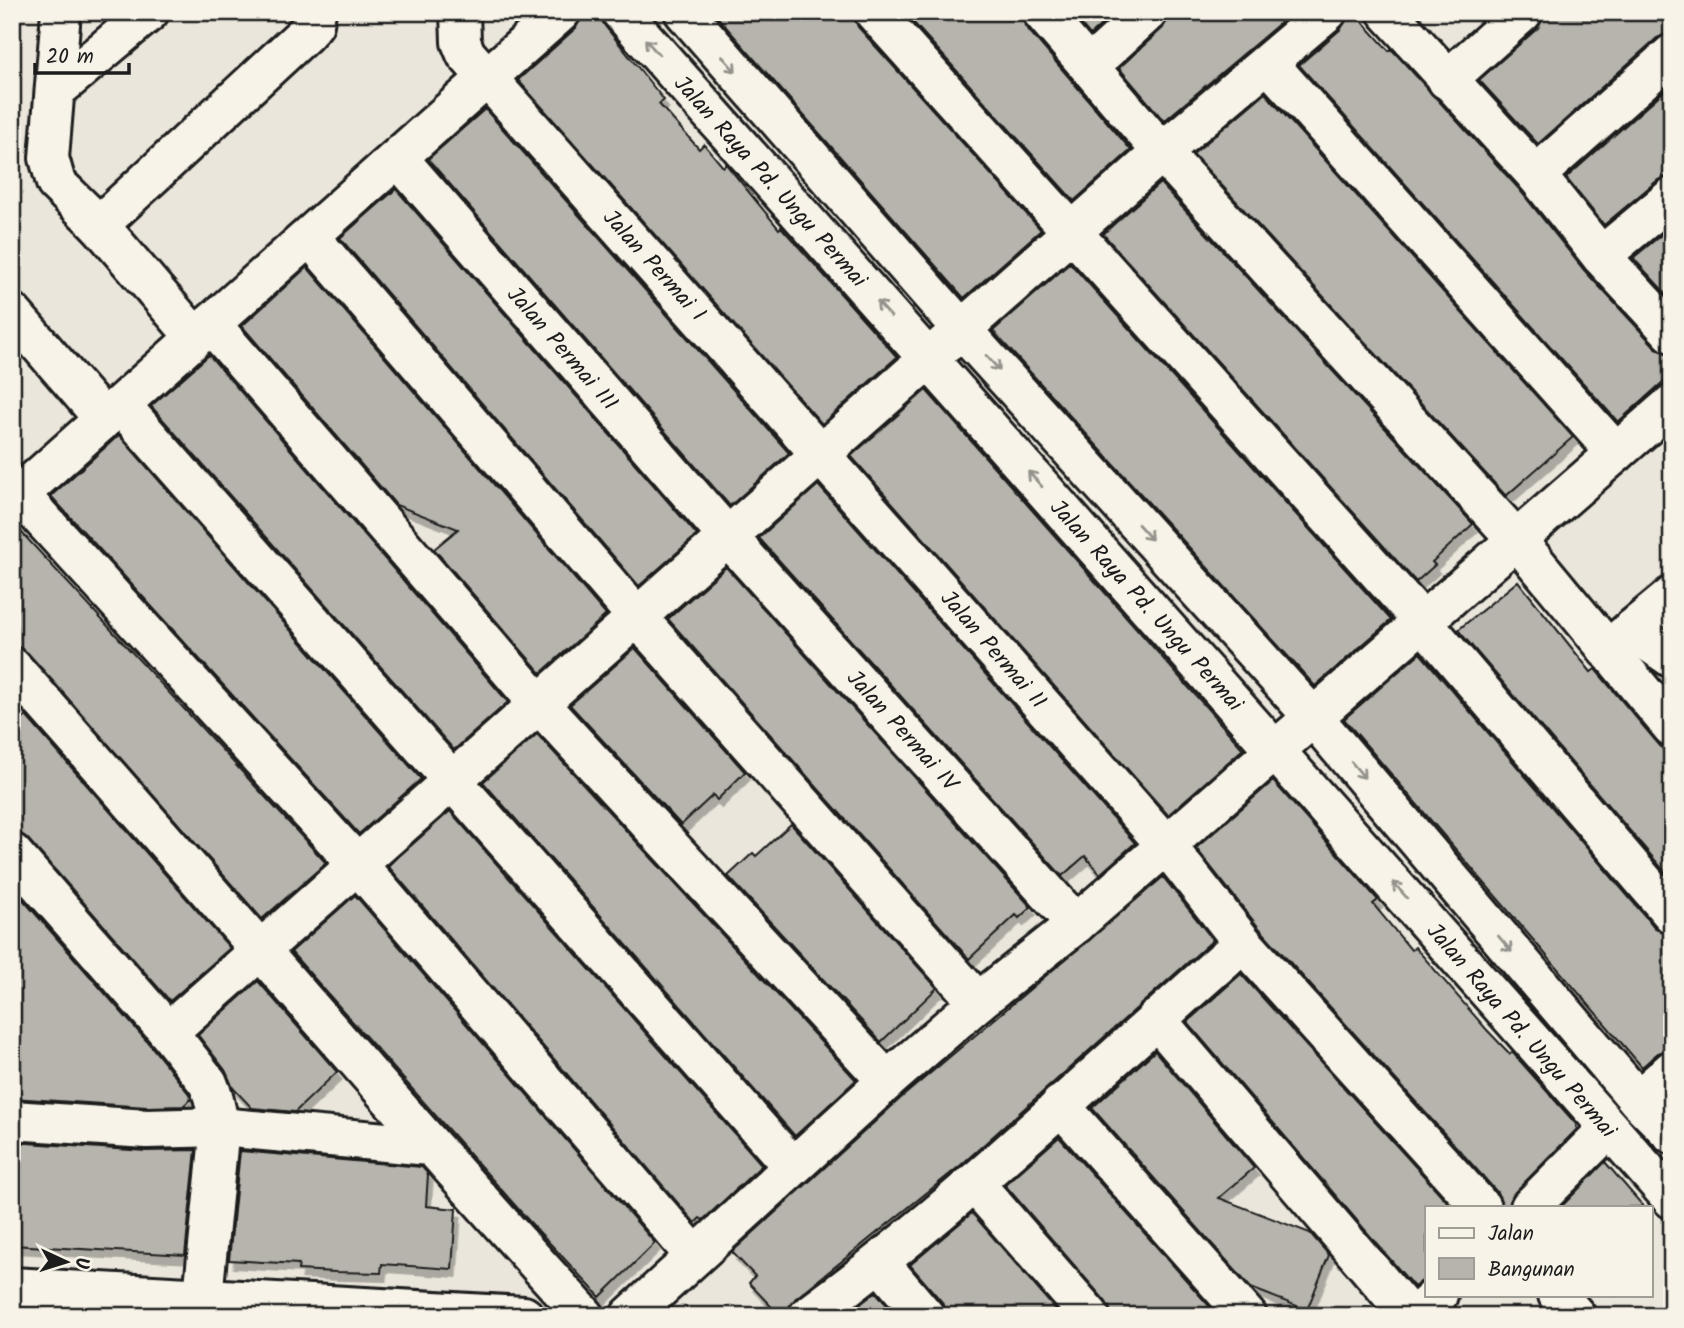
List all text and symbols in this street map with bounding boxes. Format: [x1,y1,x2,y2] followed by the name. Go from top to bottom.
[35,32,130,76] scale bar
[644,38,660,56] one-way arrow
[46,41,94,74] text: 20 m
[721,54,737,72] one-way arrow
[664,68,876,298] street label: Jalan Raya Pd. Ungu Permai
[593,202,714,331] street label: Jalan Permai I
[497,279,626,420] street label: Jalan Permai III
[876,300,892,318] one-way arrow
[984,354,1001,371] one-way arrow
[1027,470,1043,488] one-way arrow
[1040,492,1252,722] street label: Jalan Raya Pd. Ungu Permai
[1137,523,1154,540] one-way arrow
[930,583,1055,718] street label: Jalan Permai II
[837,662,967,802] street label: Jalan Permai IV
[1350,761,1366,779] one-way arrow
[1392,882,1408,900] one-way arrow
[1417,916,1625,1148] street label: Jalan Raya Pd. Ungu Permai
[1497,934,1513,952] one-way arrow
[1425,1206,1652,1296] legend
[1488,1218,1534,1251] text: Jalan
[32,1226,102,1296] north arrow
[1488,1254,1575,1287] text: Bangunan
[66,1256,96,1270] text: U

